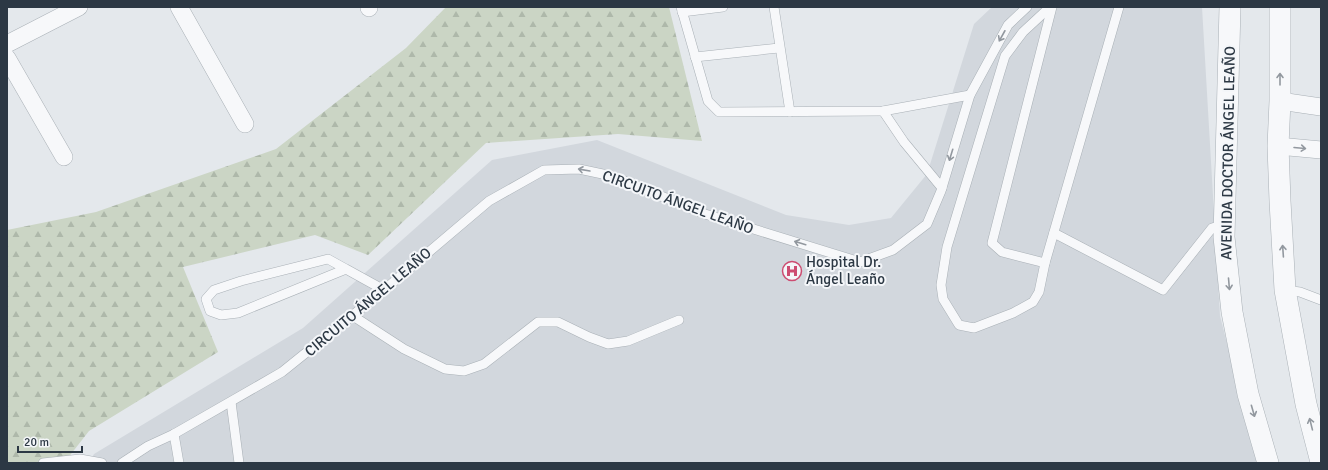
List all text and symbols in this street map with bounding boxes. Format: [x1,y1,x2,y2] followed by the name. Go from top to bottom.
[997,30,1005,42] one-way arrow
[1216,46,1239,260] street label: AVENIDA DOCTOR ÁNGEL LEAÑO
[1276,73,1284,86] one-way arrow
[1293,144,1306,151] one-way arrow
[947,149,954,162] one-way arrow
[600,165,757,238] street label: CIRCUITO ÁNGEL LEAÑO
[578,166,591,174] one-way arrow
[793,239,806,246] one-way arrow
[300,243,435,360] street label: CIRCUITO ÁNGEL LEAÑO
[1279,245,1287,258] one-way arrow
[806,253,885,288] place label: Hospital Dr. Ángel Leaño
[781,260,803,282] hospital icon: Hospital Dr. Ángel Leaño
[1225,277,1233,290] one-way arrow
[1250,405,1257,418] one-way arrow
[1307,418,1315,431] one-way arrow
[18,428,82,454] scale bar
[24,435,49,450] text: 20 m

